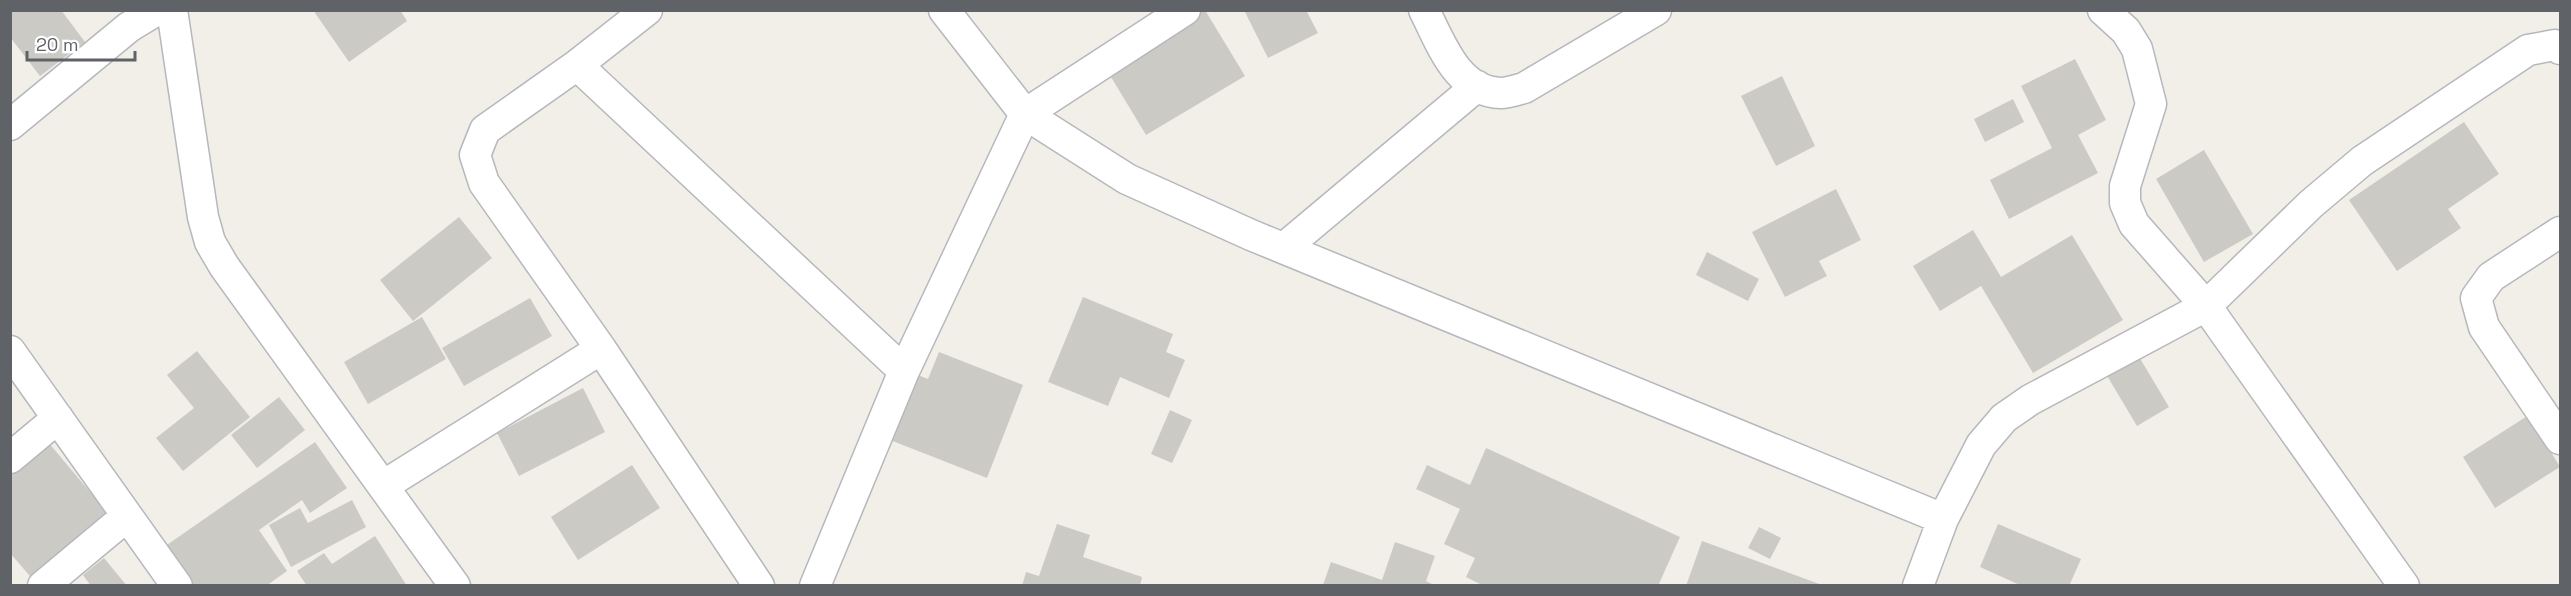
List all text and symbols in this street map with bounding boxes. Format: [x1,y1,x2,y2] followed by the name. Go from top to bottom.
[27,24,135,62] scale bar
[36,33,79,56] text: 20 m

